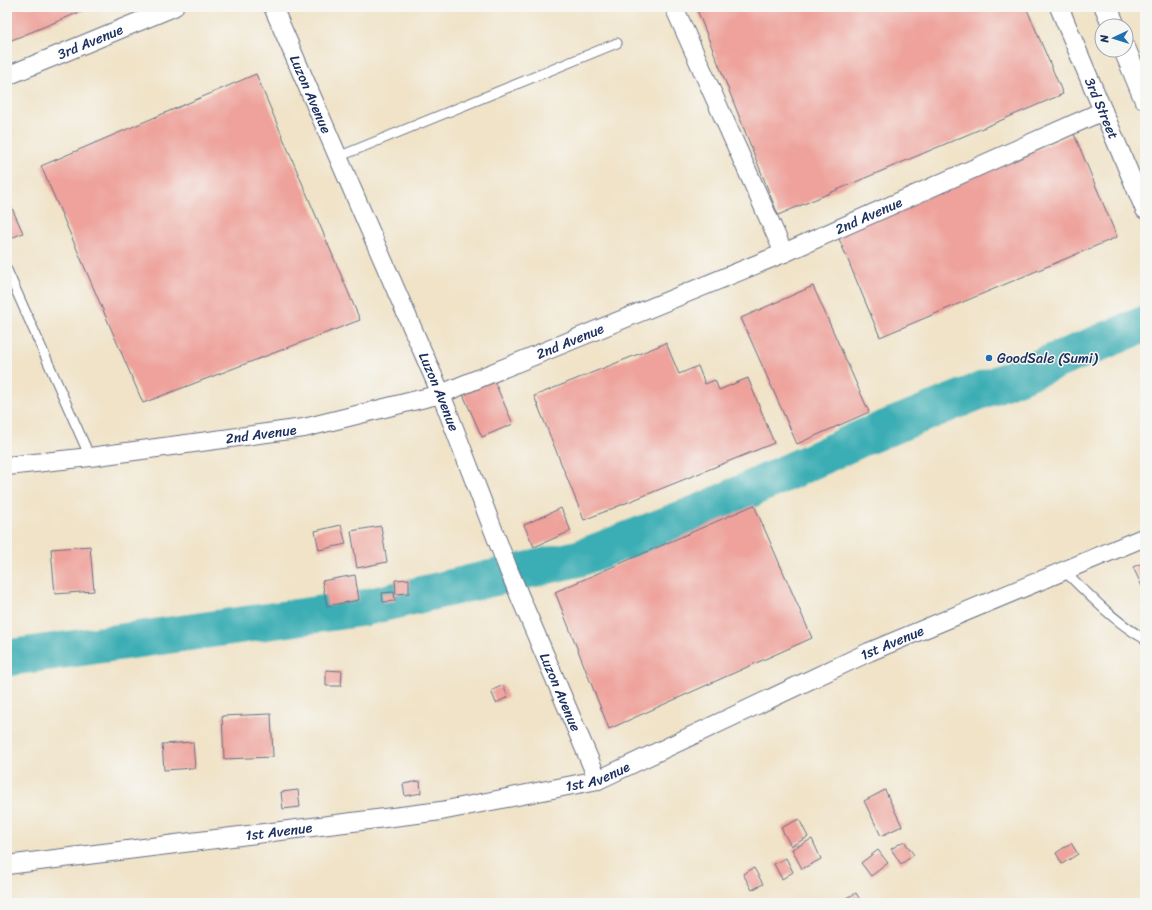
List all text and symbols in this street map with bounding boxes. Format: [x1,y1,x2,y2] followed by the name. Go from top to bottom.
[53,17,127,66] street label: 3rd Avenue
[1094,18,1134,58] north arrow
[1095,34,1114,44] text: N
[283,51,339,137] street label: Luzon Avenue
[1078,73,1126,143] street label: 3rd Street
[831,189,906,241] street label: 2nd Avenue
[532,316,608,366] street label: 2nd Avenue
[997,346,1099,371] place label: GoodSale (Sumi)
[412,348,467,435] street label: Luzon Avenue
[984,353,994,363] marker: GoodSale (Sumi)
[224,417,298,451] street label: 2nd Avenue
[856,618,928,667] street label: 1st Avenue
[533,649,588,735] street label: Luzon Avenue
[563,754,634,799] street label: 1st Avenue
[244,815,314,848] street label: 1st Avenue

